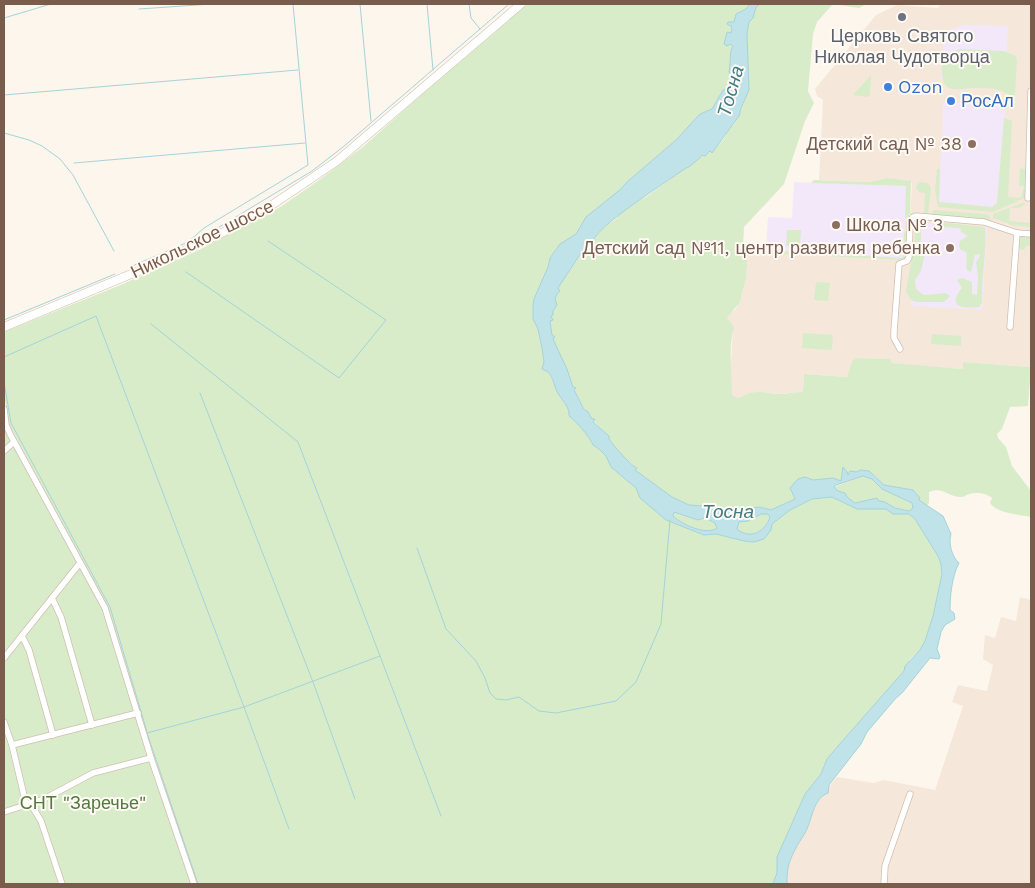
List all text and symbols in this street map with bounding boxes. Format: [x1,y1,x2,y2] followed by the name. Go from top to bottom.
[896,11,908,23] marker: Церковь Святого Николая Чудотворца
[814,25,991,67] place label: Церковь Святого Николая Чудотворца
[712,63,749,119] water label: Тосна
[898,76,943,97] place label: Ozon
[882,81,894,93] marker: Ozon
[961,90,1014,111] place label: РосАл
[945,95,957,107] marker: РосАл
[806,133,962,154] place label: Детский сад № 38
[966,138,978,150] marker: Детский сад № 38
[127,195,277,282] street label: Никольское шоссе
[846,214,943,235] place label: Школа № 3
[830,219,842,231] marker: Школа № 3
[582,237,941,258] place label: Детский сад №11, центр развития ребенка
[944,242,956,254] marker: Детский сад №11, центр развития ребенка
[702,500,754,523] water label: Тосна
[20,792,146,813] park label: СНТ "Заречье"

